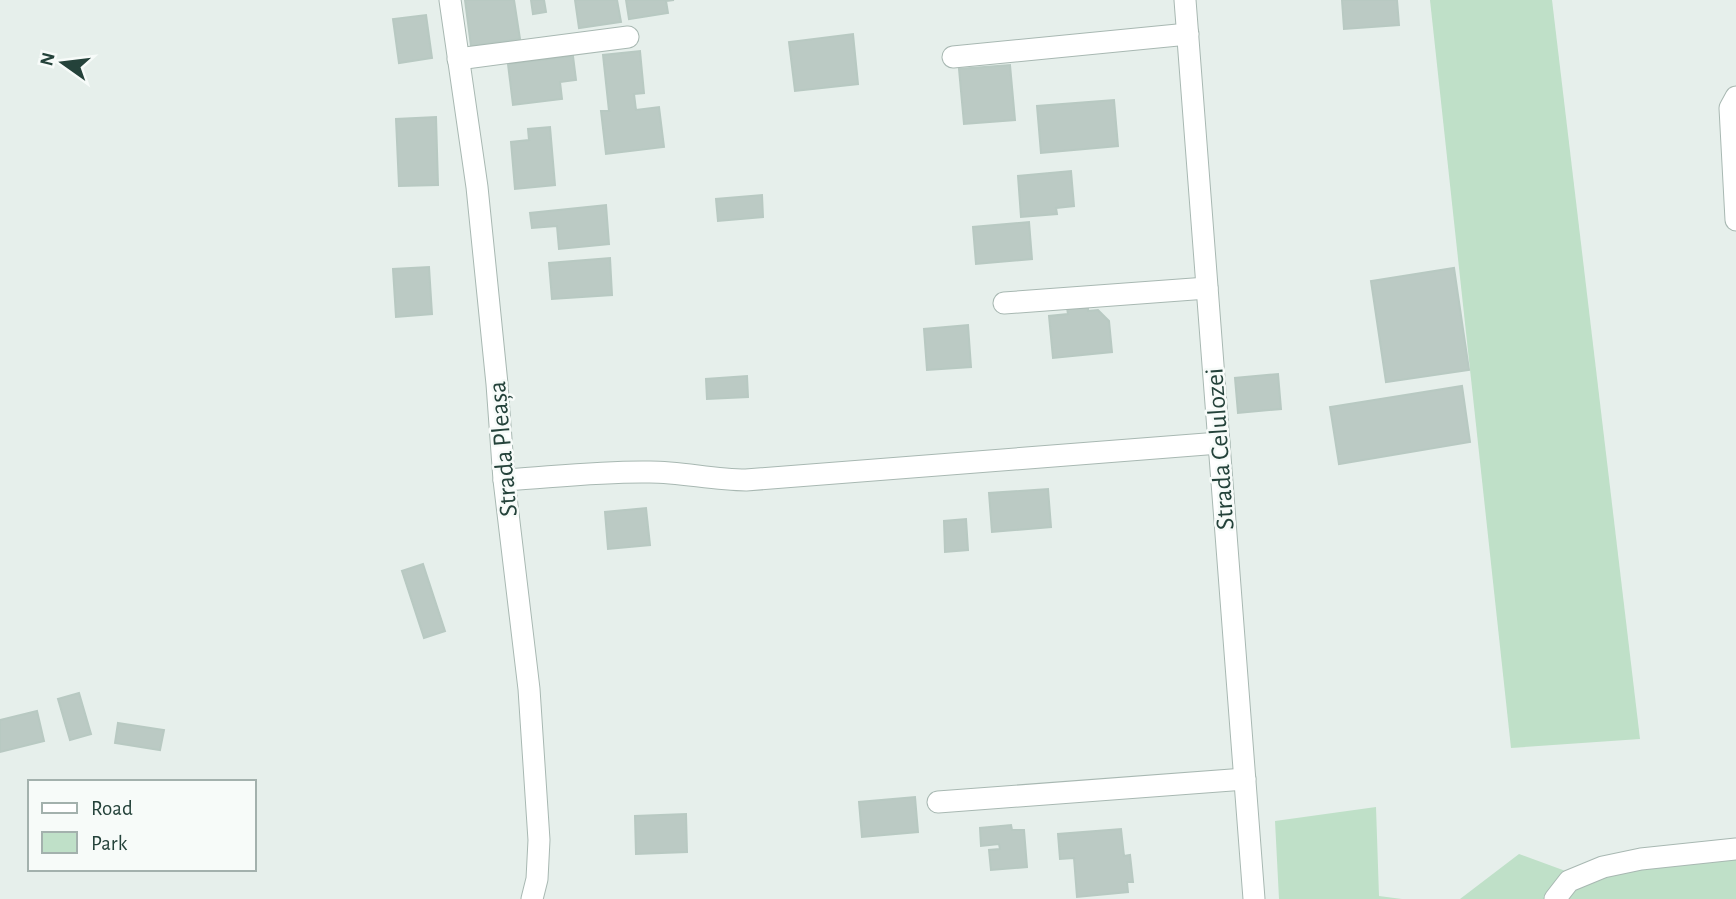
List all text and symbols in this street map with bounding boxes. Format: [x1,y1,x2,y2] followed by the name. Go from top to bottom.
[28,28,98,98] north arrow
[37,51,59,68] text: N
[1201,367,1239,531] street label: Strada Celulozei
[484,380,524,518] street label: Strada Pleașa
[28,780,256,871] legend
[91,798,133,819] text: Road
[91,833,128,854] text: Park

